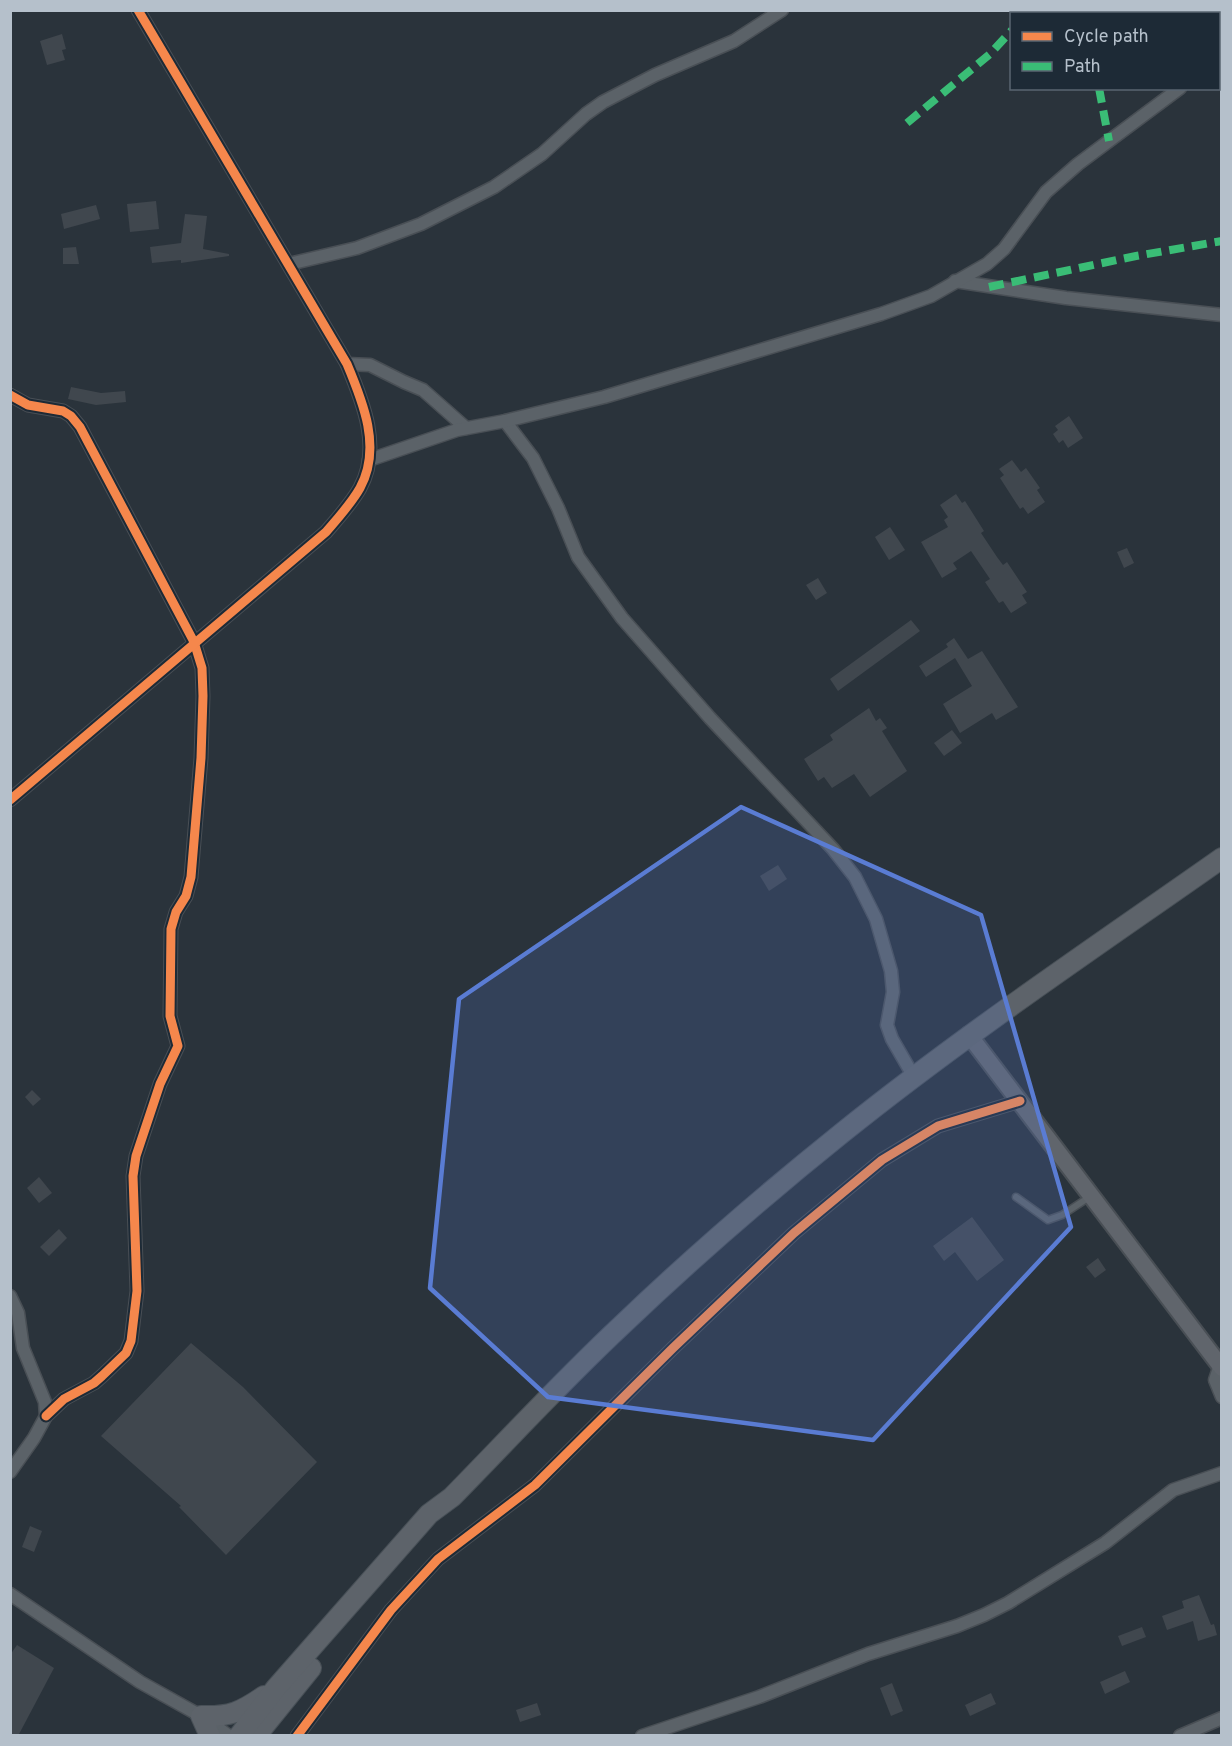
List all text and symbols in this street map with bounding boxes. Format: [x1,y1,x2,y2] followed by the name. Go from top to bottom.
[1010,12,1220,90] legend
[1064,26,1149,49] text: Cycle path
[1064,56,1101,79] text: Path

